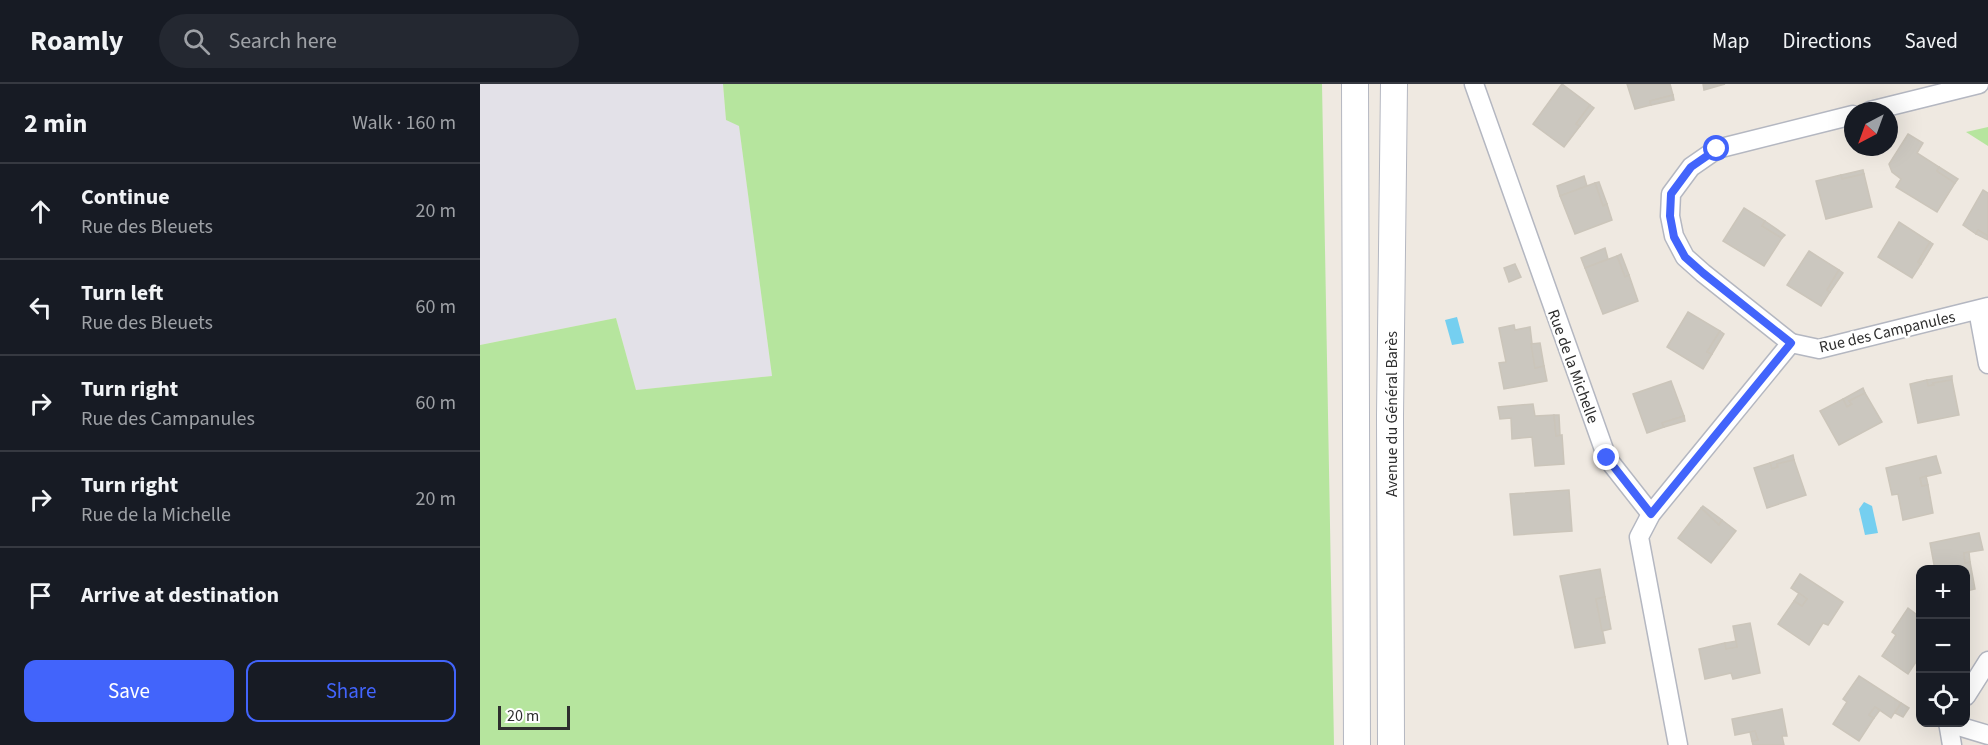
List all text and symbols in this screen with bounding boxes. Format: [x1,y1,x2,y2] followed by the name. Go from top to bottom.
[159,14,579,68] search box
[30,21,123,61] text: Roamly
[180,25,213,58] icon: search
[228,25,337,57] text: Search here
[1712,26,1750,56] text: Map
[1783,26,1871,56] text: Directions
[1904,26,1958,56] text: Saved
[1844,102,1898,156] north arrow
[24,105,87,142] text: 2 min
[352,109,456,137] text: Walk · 160 m
[1703,135,1729,161] route start
[81,181,170,213] text: Continue
[24,195,57,228] icon: ahead
[416,197,456,225] text: 20 m
[81,213,213,241] text: Rue des Bleuets
[81,277,163,309] text: Turn left
[24,291,57,324] icon: left
[416,293,456,321] text: 60 m
[1542,306,1604,427] street label: Rue de la Michelle
[1817,306,1958,358] street label: Rue des Campanules
[81,309,213,337] text: Rue des Bleuets
[1381,331,1403,497] street label: Avenue du Général Barès
[81,373,178,405] text: Turn right
[24,387,57,420] icon: right
[416,389,456,417] text: 60 m
[81,405,255,433] text: Rue des Campanules
[1593,444,1619,470] route end
[81,469,178,501] text: Turn right
[24,483,57,516] icon: right
[416,485,456,513] text: 20 m
[81,501,231,529] text: Rue de la Michelle
[1916,565,1970,727] map controls
[1916,565,1970,619] button: +
[24,579,57,612] icon: arrive
[81,579,279,611] text: Arrive at destination
[1916,619,1970,673] button: −
[24,660,234,722] button: Save
[246,660,456,722] button: Share
[1916,673,1970,727] button: locate
[498,703,570,730] scale bar
[507,705,539,727] text: 20 m

